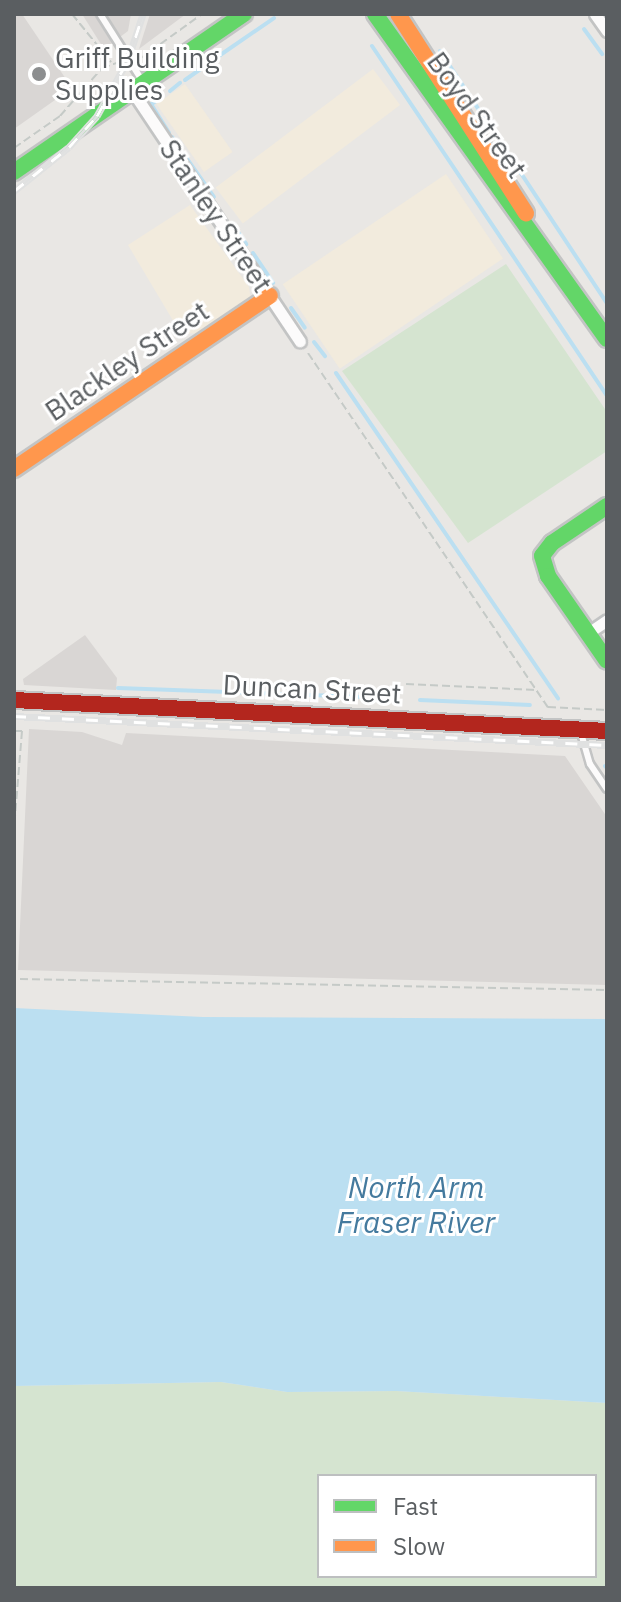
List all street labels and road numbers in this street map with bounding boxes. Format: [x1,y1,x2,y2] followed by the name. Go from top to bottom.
[420,46,534,184] street label: Boyd Street
[153,133,279,299] street label: Stanley Street
[39,294,215,428] street label: Blackley Street
[222,668,402,710] street label: Duncan Street

